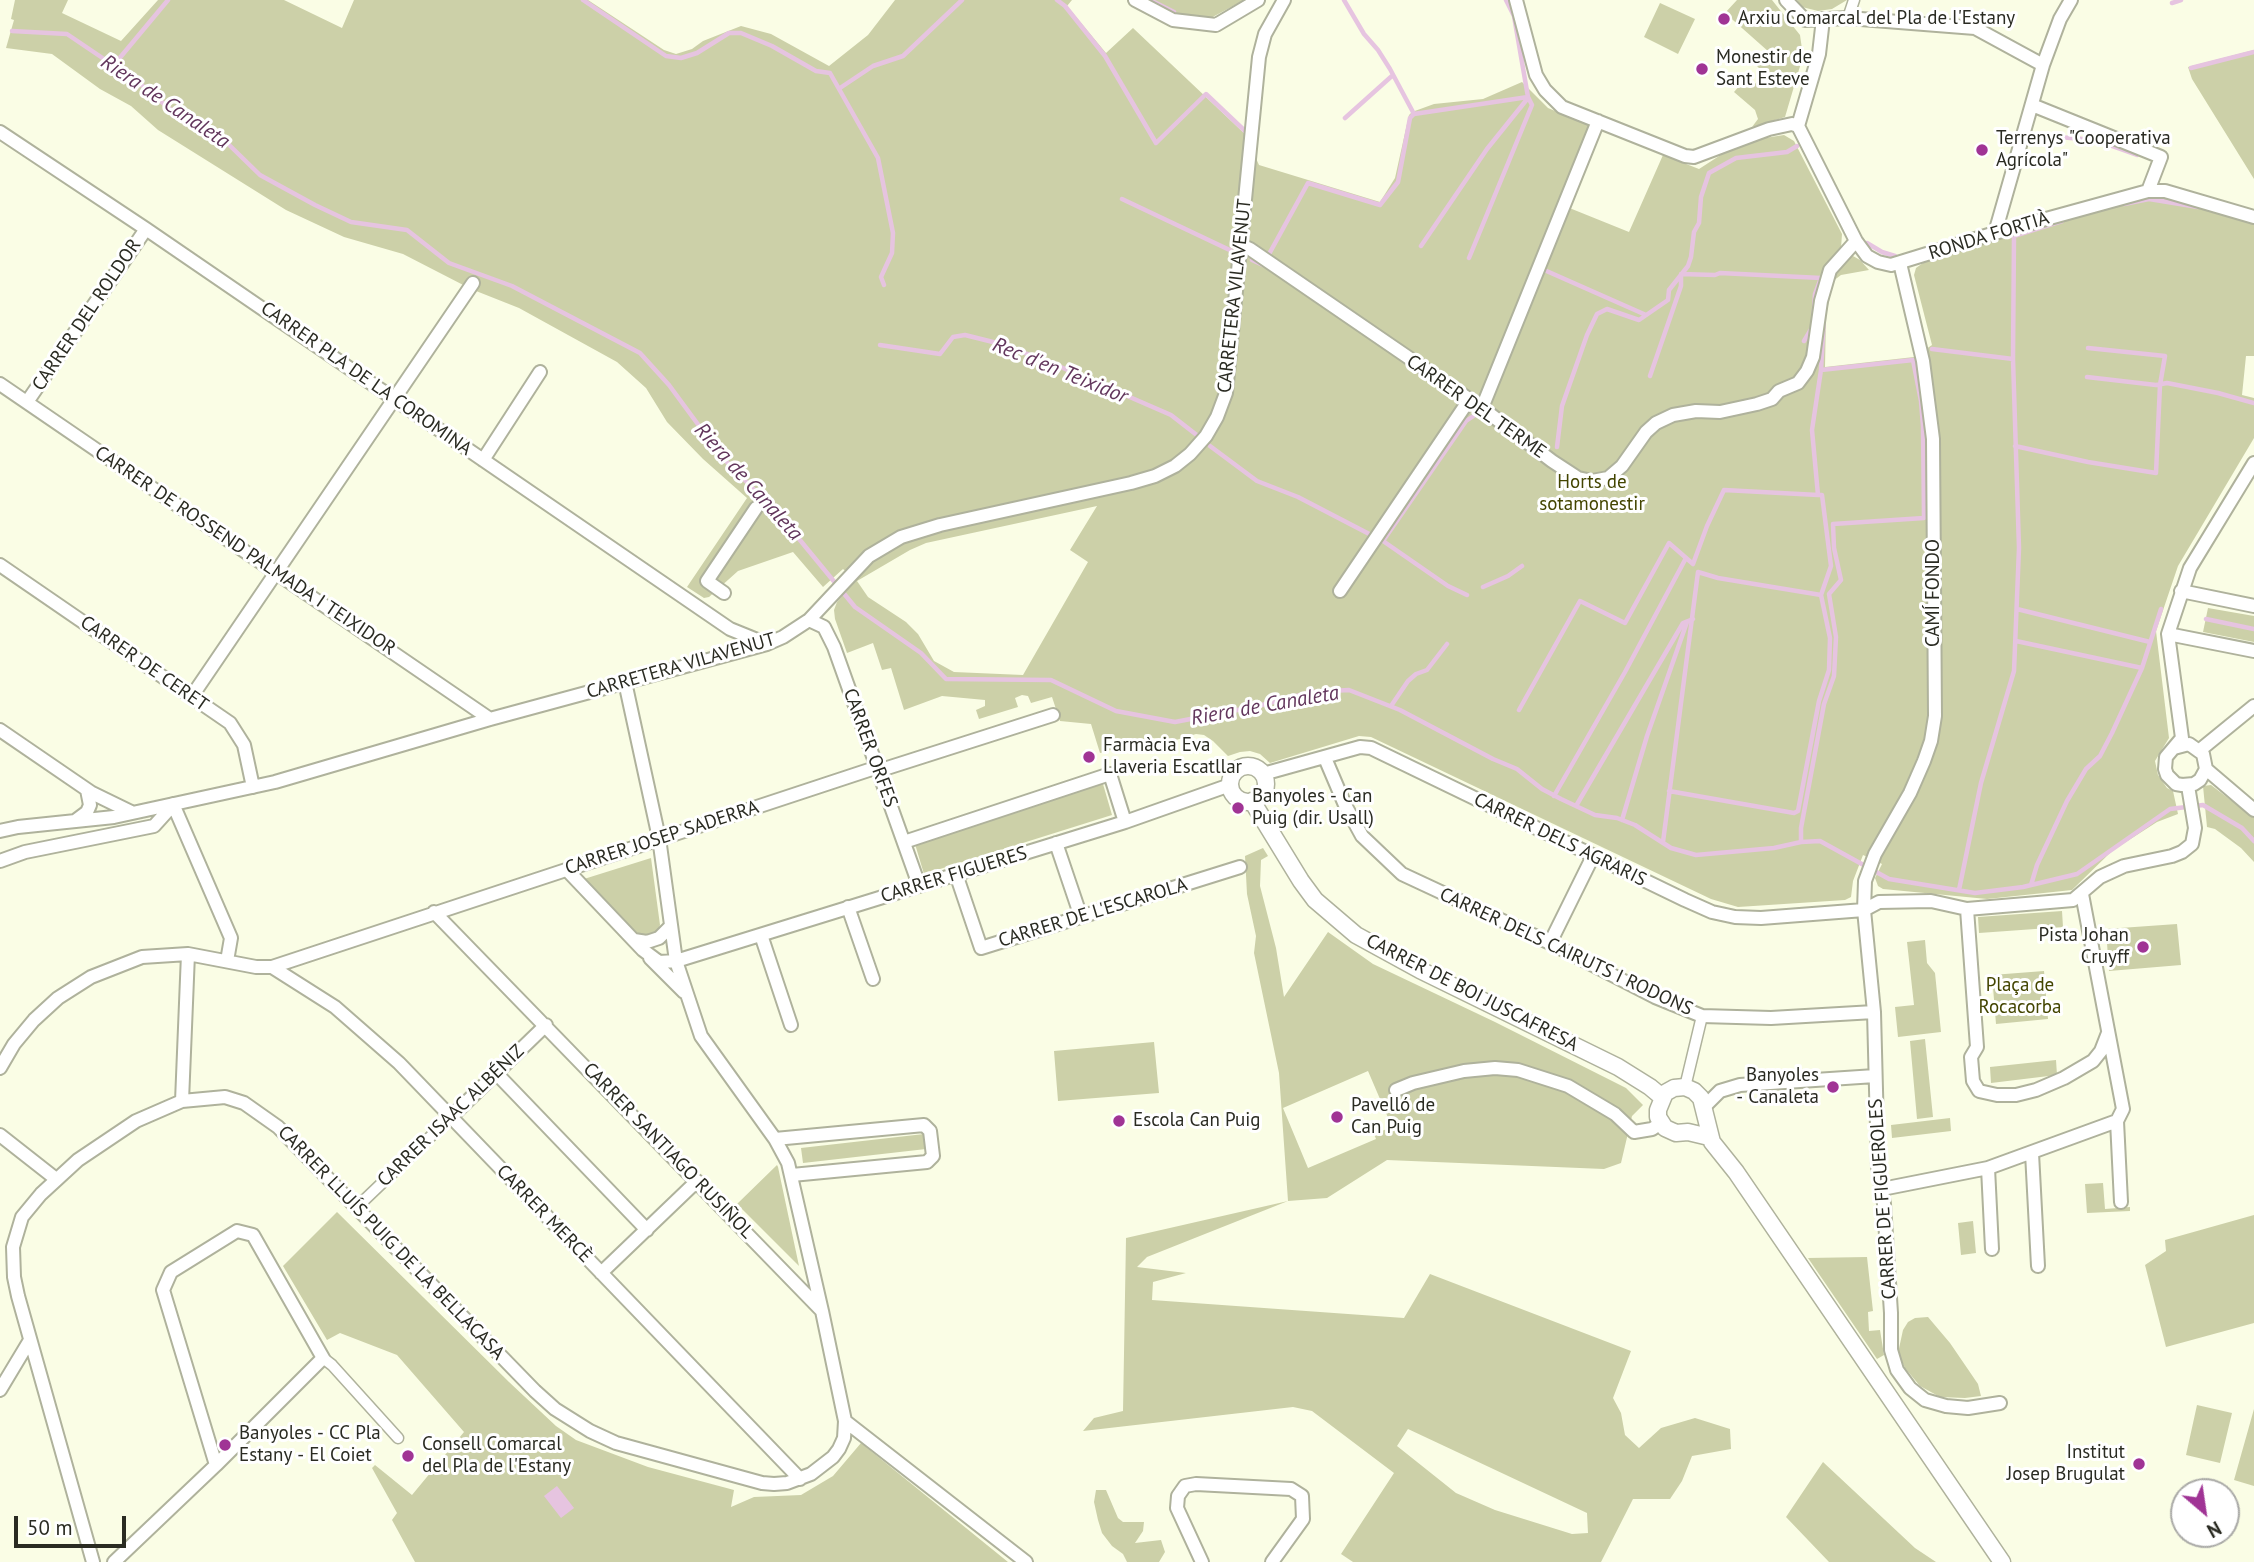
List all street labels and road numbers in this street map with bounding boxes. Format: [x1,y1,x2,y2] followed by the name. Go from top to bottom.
[1213,198,1257,394] street label: CARRETERA VILAVENUT
[1926,207,2052,265] street label: RONDA FORTIÀ
[28,235,146,395] street label: CARRER DEL ROLDOR
[256,297,476,461] street label: CARRER PLA DE LA COROMINA
[1402,350,1550,464] street label: CARRER DEL TERME
[90,441,400,661] street label: CARRER DE ROSSEND PALMADA I TEIXIDOR
[1923,539,1945,647] street label: CAMÍ FONDO
[75,611,213,717] street label: CARRER DE CERET
[584,628,778,704] street label: CARRETERA VILAVENUT
[838,685,902,811] street label: CARRER ORFES
[1470,788,1650,892] street label: CARRER DELS AGRARIS
[562,796,762,880] street label: CARRER JOSEP SADERRA
[878,842,1030,908] street label: CARRER FIGUERES
[996,873,1190,953] street label: CARRER DE L'ESCAROLA
[1436,883,1696,1021] street label: CARRER DELS CAIRUTS I RODONS
[1362,930,1582,1056] street label: CARRER DE BOI JUSCAFRESA
[373,1040,529,1192] street label: CARRER ISAAC ALBÉNIZ
[578,1058,758,1244] street label: CARRER SANTIAGO RUSIÑOL
[1865,1098,1901,1300] street label: CARRER DE FIGUEROLES
[273,1121,509,1365] street label: CARRER LLUÍS PUIG DE LA BELLACASA
[492,1160,596,1268] street label: CARRER MERCÈ

